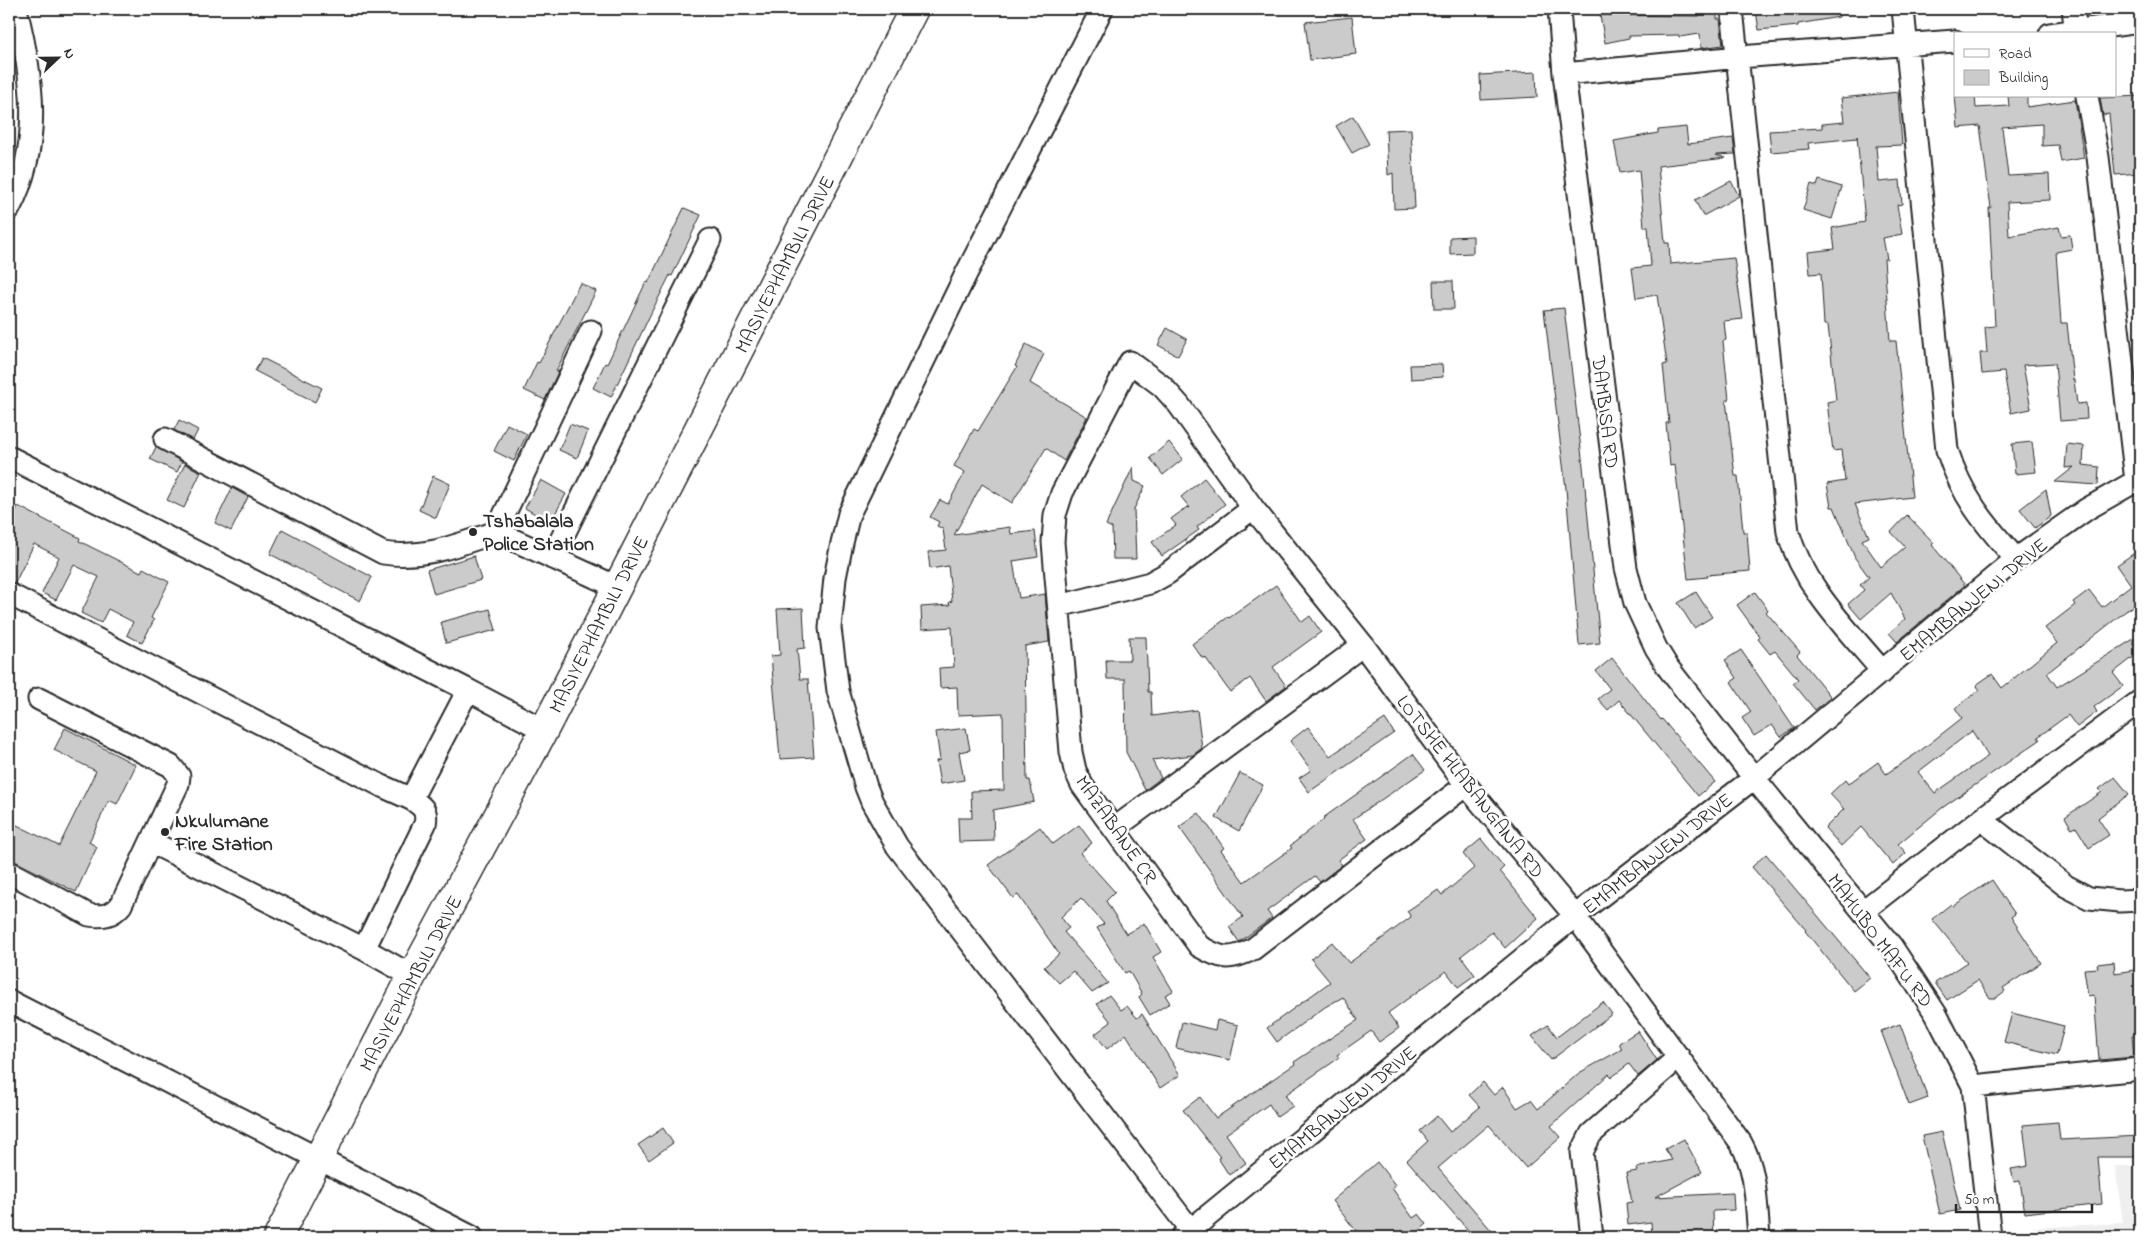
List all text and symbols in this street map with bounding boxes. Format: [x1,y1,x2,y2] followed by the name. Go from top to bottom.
[32,32,82,82] north arrow
[1954,32,2116,98] legend
[1999,43,2032,65] text: Road
[57,45,80,62] text: N
[1998,67,2048,90] text: Building
[729,171,844,359] street label: MASIYEPHAMBILI DRIVE
[1582,353,1625,470] street label: DAMBISA RD
[483,508,594,560] place label: Tshabalala Police Station
[467,526,479,538] marker: Tshabalala Police Station
[543,531,658,719] street label: MASIYEPHAMBILI DRIVE
[1894,532,2055,670] street label: EMAMBANJENI DRIVE
[1388,690,1550,885] street label: LOTSHE HLABANGANA RD
[1067,770,1164,891] street label: MAZABANE CR
[1577,787,1740,923] street label: EMAMBANJENI DRIVE
[174,808,273,860] place label: Nkulumane Fire Station
[159,826,171,838] marker: Nkulumane Fire Station
[1819,868,1939,1015] street label: MAHUBO MAFU RD
[353,891,471,1077] street label: MASIYEPHAMBILI DRIVE
[1263,1040,1424,1178] street label: EMAMBANJENI DRIVE
[1956,1181,2093,1213] scale bar
[1964,1189,1995,1211] text: 50 m

